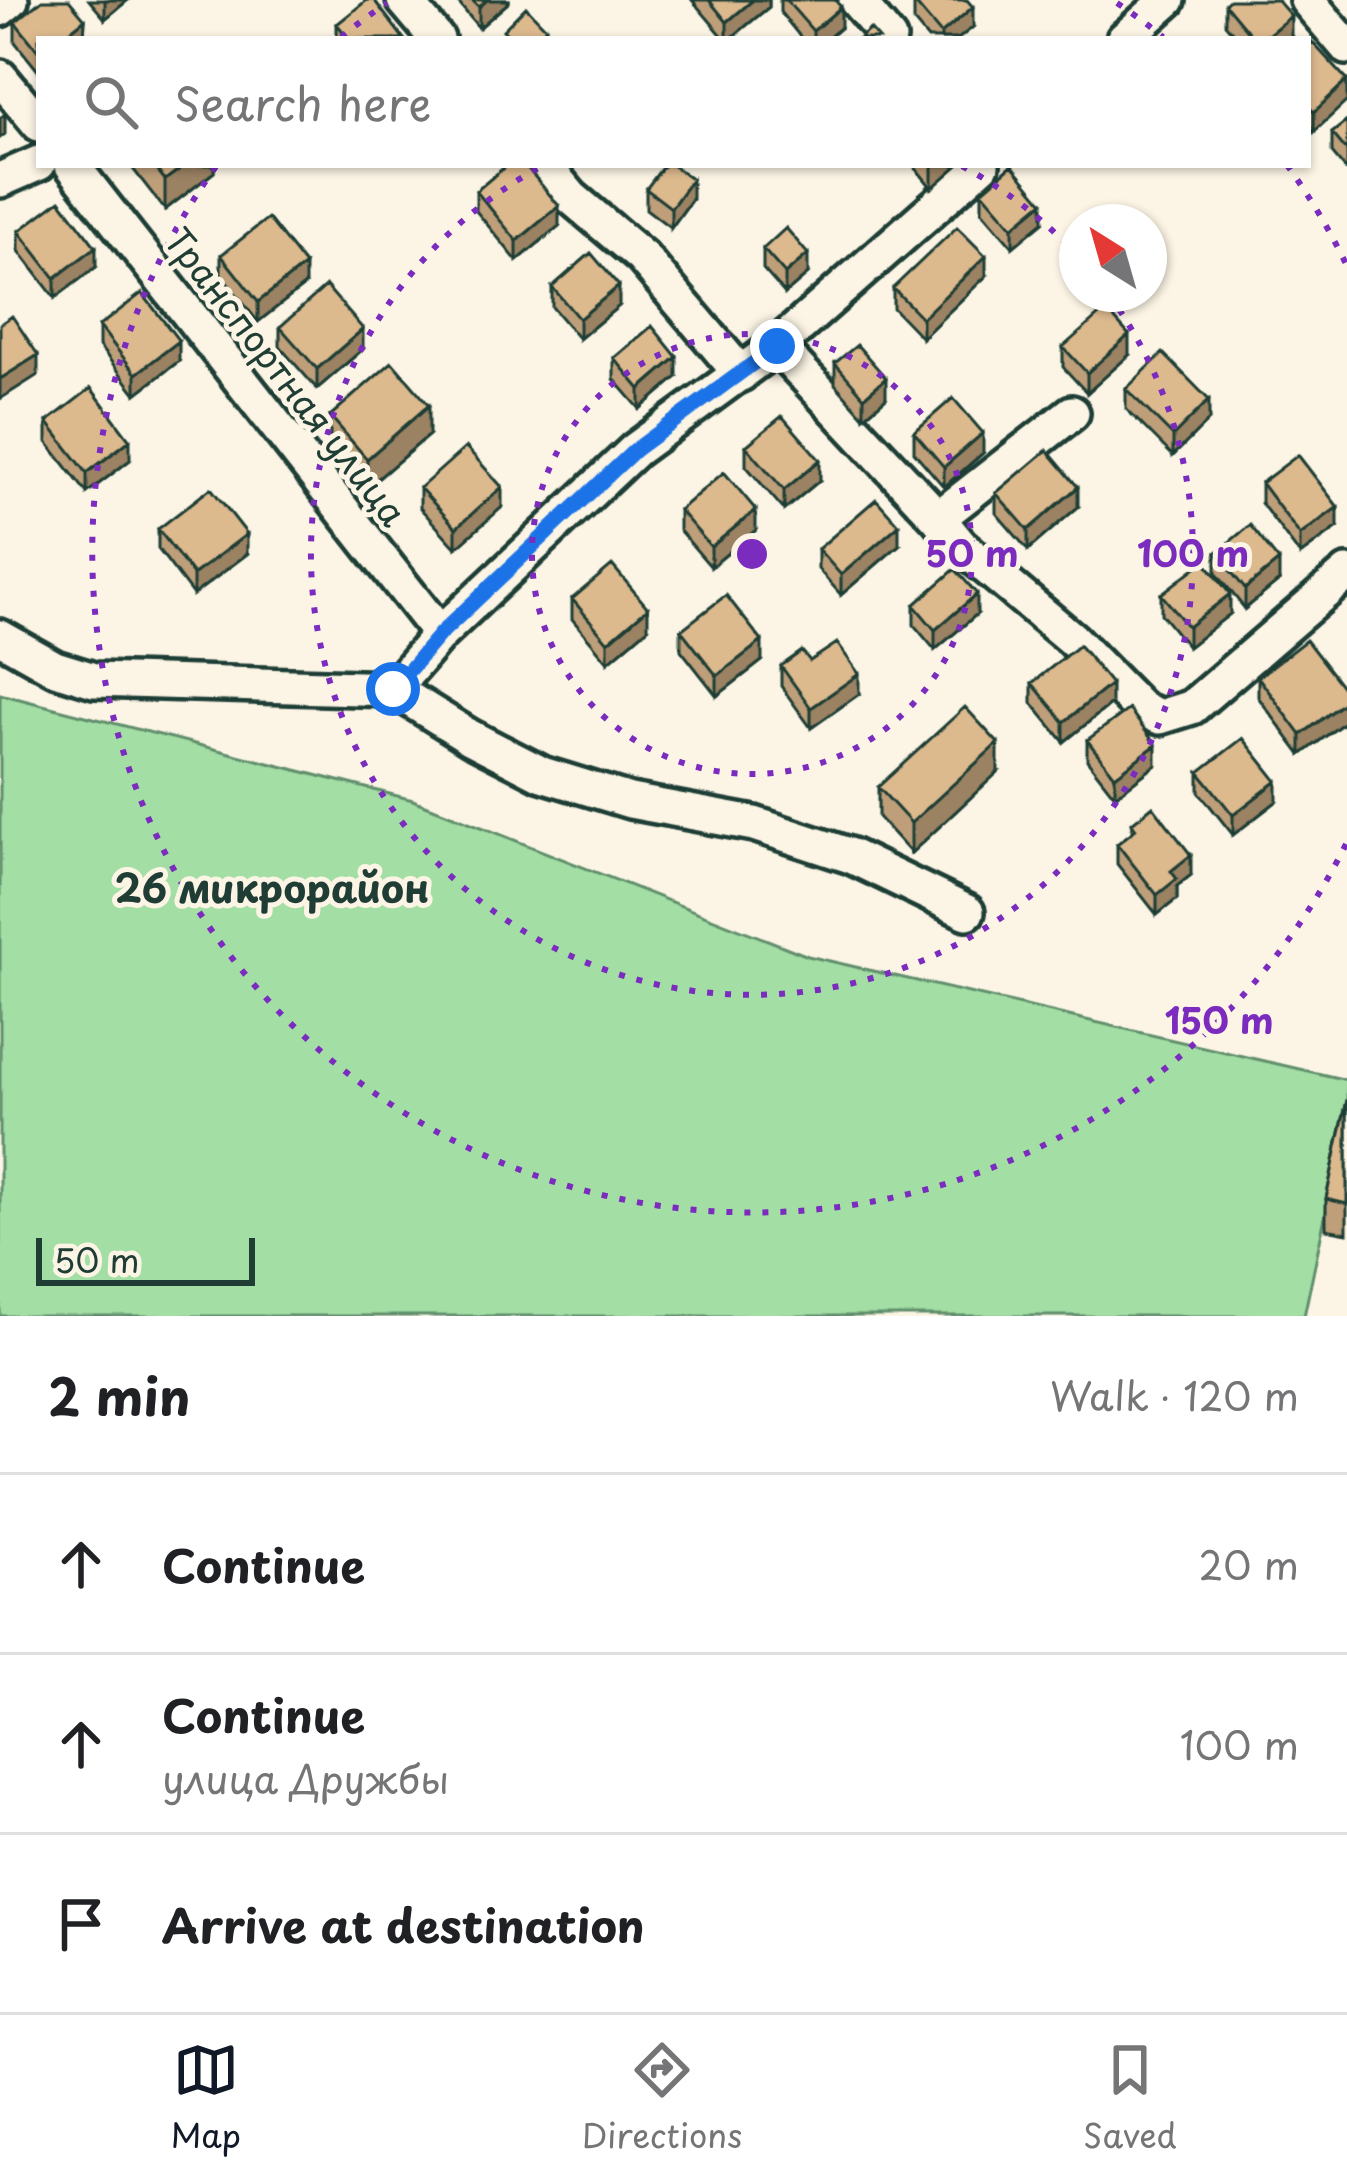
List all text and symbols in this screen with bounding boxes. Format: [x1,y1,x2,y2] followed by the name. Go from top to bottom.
[36,36,1311,168] search box
[174,68,431,136] text: Search here
[78,69,144,135] icon: search
[1059,204,1167,312] north arrow
[153,215,421,537] street label: Транспортная улица
[750,319,804,373] route end
[925,525,1019,579] text: 50 m
[1137,525,1249,579] text: 100 m
[731,533,773,575] centre of rings
[366,662,420,716] route start
[114,857,430,916] district label: 26 микрорайон
[1164,992,1274,1046] text: 150 m
[36,1232,255,1285] scale bar
[54,1234,140,1284] text: 50 m
[48,1356,190,1433] text: 2 min
[1050,1365,1299,1424] text: Walk · 120 m
[162,1530,365,1598] text: Continue
[48,1531,114,1597] icon: ahead
[1198,1534,1299,1593] text: 20 m
[162,1680,365,1748] text: Continue
[48,1711,114,1777] icon: ahead
[1180,1714,1299,1773] text: 100 m
[162,1748,449,1807] text: улица Дружбы
[162,1890,645,1958] text: Arrive at destination
[48,1891,114,1957] icon: arrive
[170,2037,241,2159] tab: Map
[582,2037,742,2159] tab: Directions
[1083,2037,1177,2159] tab: Saved

